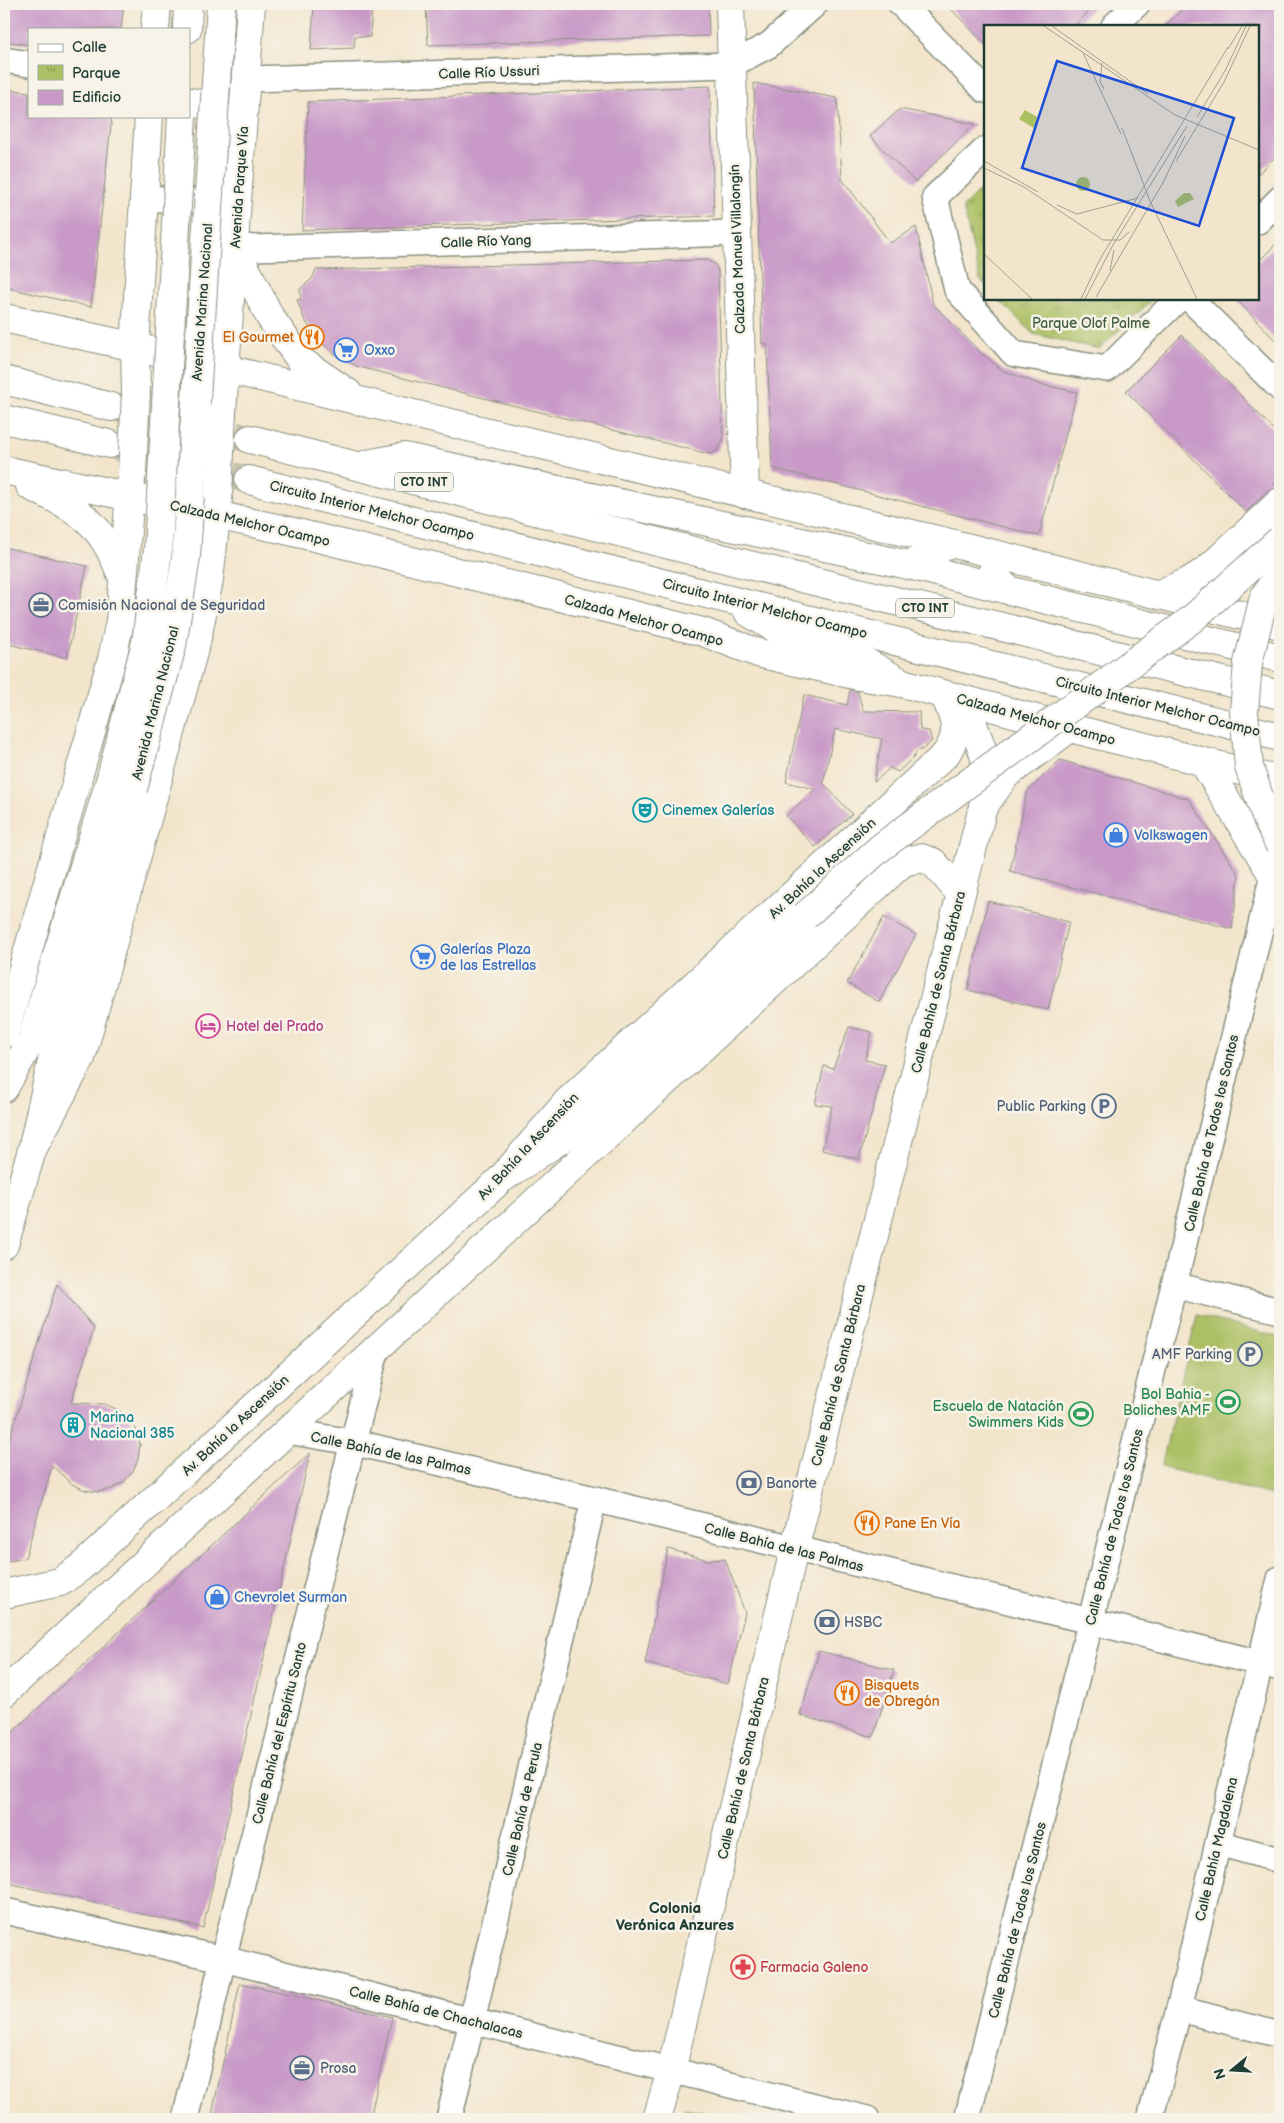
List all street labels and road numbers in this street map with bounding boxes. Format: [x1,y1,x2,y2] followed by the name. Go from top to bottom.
[438,62,540,83] street label: Calle Río Ussuri
[227,125,252,249] street label: Avenida Parque Vía
[726,164,749,334] street label: Calzada Manuel Villalongín
[189,223,216,381] street label: Avenida Marina Nacional
[440,231,532,252] street label: Calle Río Yang
[395,472,453,492] road number: CTO INT
[268,477,476,544] street label: Circuito Interior Melchor Ocampo
[168,497,332,550] street label: Calzada Melchor Ocampo
[661,575,869,642] street label: Circuito Interior Melchor Ocampo
[562,591,725,650] street label: Calzada Melchor Ocampo
[896,598,954,618] road number: CTO INT
[128,624,183,782] street label: Avenida Marina Nacional
[1054,673,1262,740] street label: Circuito Interior Melchor Ocampo
[954,690,1117,749] street label: Calzada Melchor Ocampo
[765,814,879,922] street label: Av. Bahía la Ascensión
[908,889,969,1075] street label: Calle Bahía de Santa Bárbara
[1180,1033,1243,1233] street label: Calle Bahía de Todos los Santos
[474,1089,582,1203] street label: Av. Bahía la Ascensión
[808,1282,869,1468] street label: Calle Bahía de Santa Bárbara
[178,1371,292,1479] street label: Av. Bahía la Ascensión
[1082,1427,1147,1627] street label: Calle Bahía de Todos los Santos
[309,1428,473,1479] street label: Calle Bahía de las Palmas
[702,1519,866,1576] street label: Calle Bahía de las Palmas
[249,1640,310,1826] street label: Calle Bahía del Espíritu Santo
[714,1675,773,1861] street label: Calle Bahía de Santa Bárbara
[499,1740,546,1878] street label: Calle Bahía de Perula
[1192,1775,1241,1923] street label: Calle Bahía Magdalena
[985,1820,1050,2020] street label: Calle Bahía de Todos los Santos
[347,1983,525,2042] street label: Calle Bahía de Chachalacas

